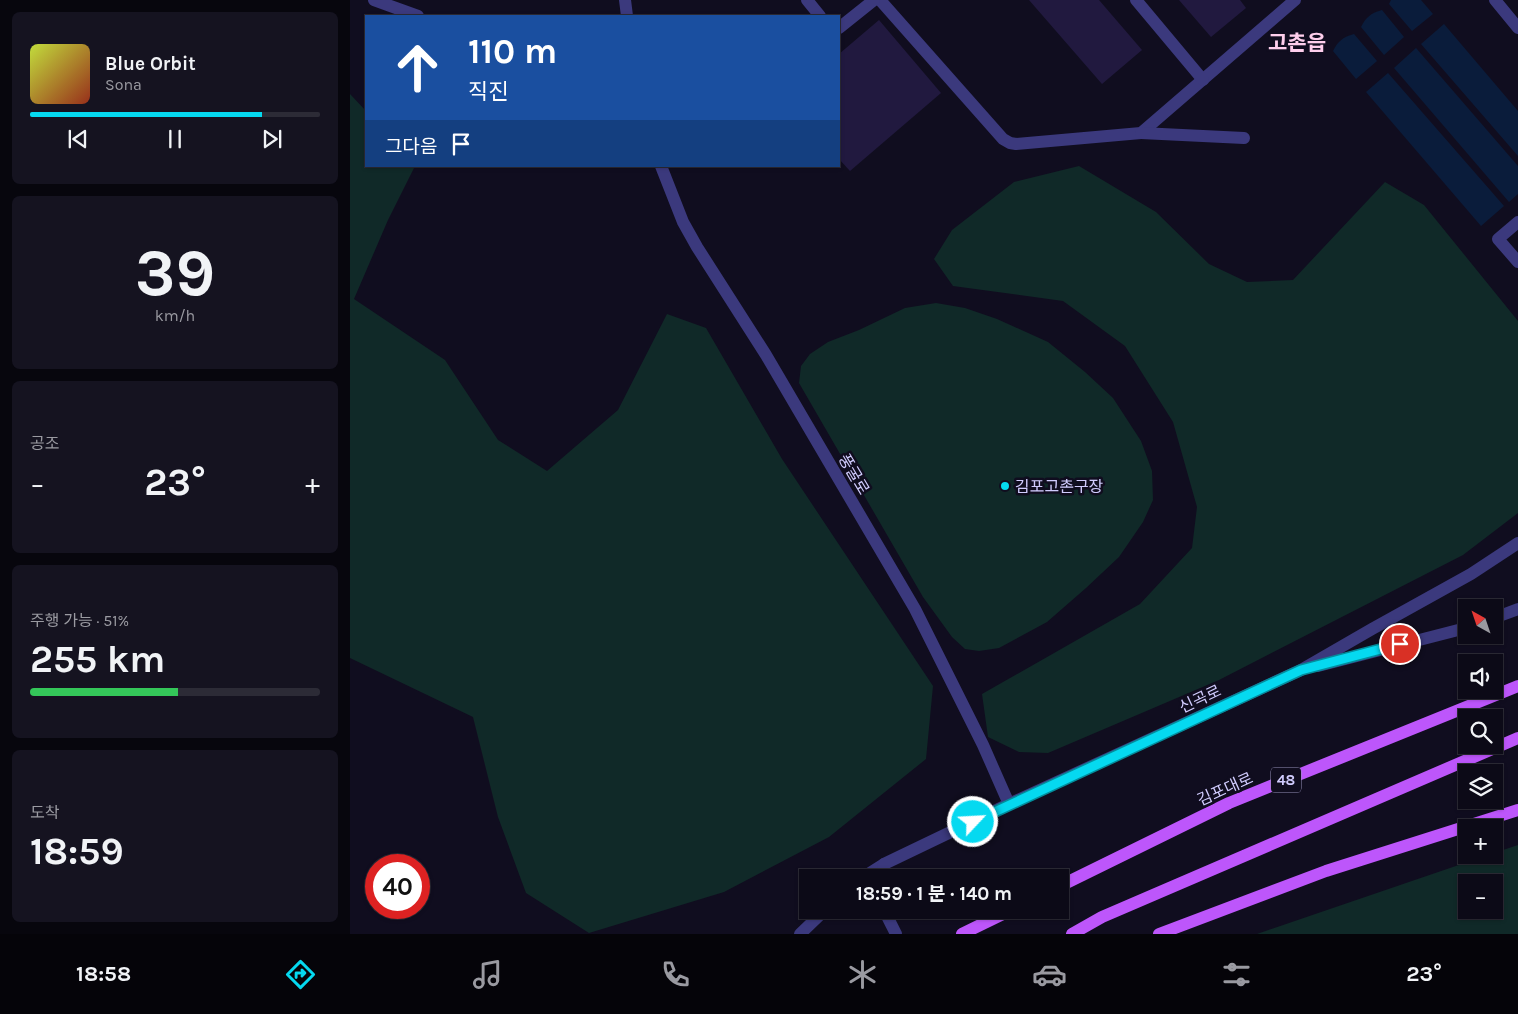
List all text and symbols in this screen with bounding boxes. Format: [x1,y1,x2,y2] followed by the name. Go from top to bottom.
[468,31,557,72] text: 110 m
[1268,31,1326,55] district label: 고촌읍
[385,35,450,100] icon: ahead
[105,53,196,75] text: Blue Orbit
[105,75,142,94] text: Sona
[468,79,508,105] text: 직진
[64,125,92,153] icon: previous
[161,125,189,153] icon: pause
[258,125,286,153] icon: next
[447,130,475,158] icon: arrive
[385,136,437,158] text: 그다음
[135,235,215,311] text: 39
[155,306,195,325] text: km/h
[30,434,59,453] text: 공조
[834,450,874,498] street label: 풍굴로
[144,460,206,505] text: 23°
[30,467,45,500] text: −
[305,467,320,500] text: +
[1015,477,1104,496] place label: 김포고촌구장
[999,480,1011,492] marker: 김포고촌구장
[1458,599,1502,644] north arrow
[1458,599,1503,919] map controls
[30,611,129,630] text: 주행 가능 · 51%
[1379,623,1421,665] pin
[1386,630,1414,658] icon: arrive
[30,637,165,682] text: 255 km
[1458,654,1503,699] button: sound
[1176,681,1224,717] street label: 신곡로
[1458,709,1503,754] button: search
[1458,764,1503,809] button: layers
[1194,768,1256,810] street label: 김포대로
[1271,768,1301,792] road number: 48
[946,795,998,847] position arrow
[30,803,59,822] text: 도착
[1458,819,1503,864] button: +
[30,829,124,874] text: 18:59
[365,854,430,919] speed limit sign: 40
[1458,874,1503,919] button: −
[856,883,1012,905] text: 18:59 · 1 분 · 140 m
[283,957,318,992] icon: directions
[470,957,505,992] icon: music
[658,957,693,992] icon: phone
[845,957,880,992] icon: climate
[1032,957,1067,992] icon: car
[1219,957,1254,992] icon: filters
[76,961,131,987] text: 18:58
[1406,961,1442,987] text: 23°

